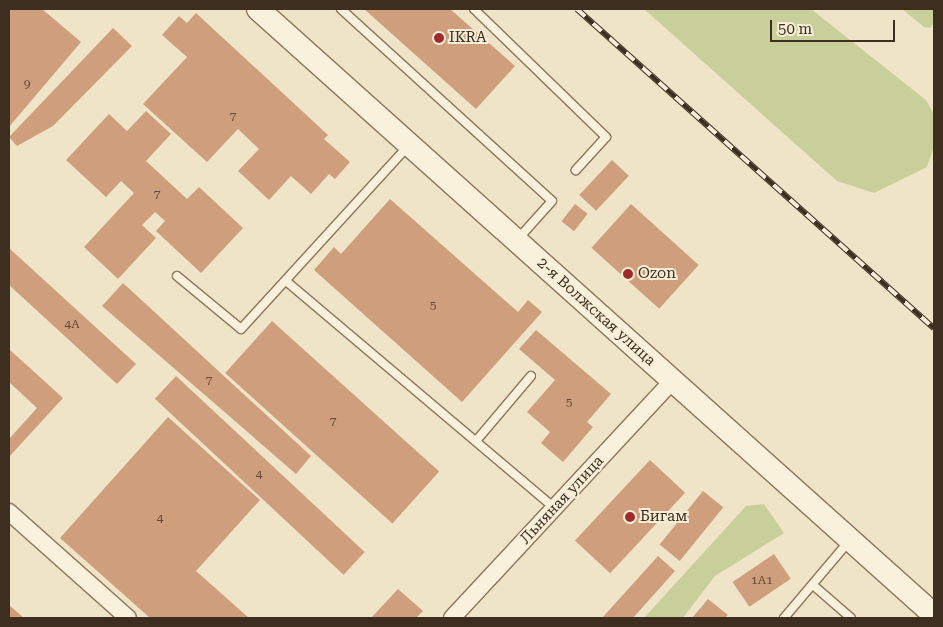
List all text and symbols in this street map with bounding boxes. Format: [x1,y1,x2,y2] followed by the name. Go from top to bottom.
[773,10,898,42] scale bar
[778,20,812,38] text: 50 m
[449,29,487,47] place label: IKRA
[433,32,445,44] marker: IKRA
[24,78,30,92] house number: 9
[230,110,236,124] house number: 7
[154,188,160,202] house number: 7
[533,254,659,370] street label: 2-я Волжская улица
[638,265,676,283] place label: Ozon
[622,268,634,280] marker: Ozon
[430,299,436,313] house number: 5
[64,318,80,332] house number: 4А
[206,374,212,388] house number: 7
[566,396,572,410] house number: 5
[330,415,336,429] house number: 7
[517,452,607,548] street label: Льняная улица
[256,468,262,482] house number: 4
[640,508,687,526] place label: Бигам
[624,511,636,523] marker: Бигам
[157,512,163,526] house number: 4
[751,574,773,588] house number: 1А1

